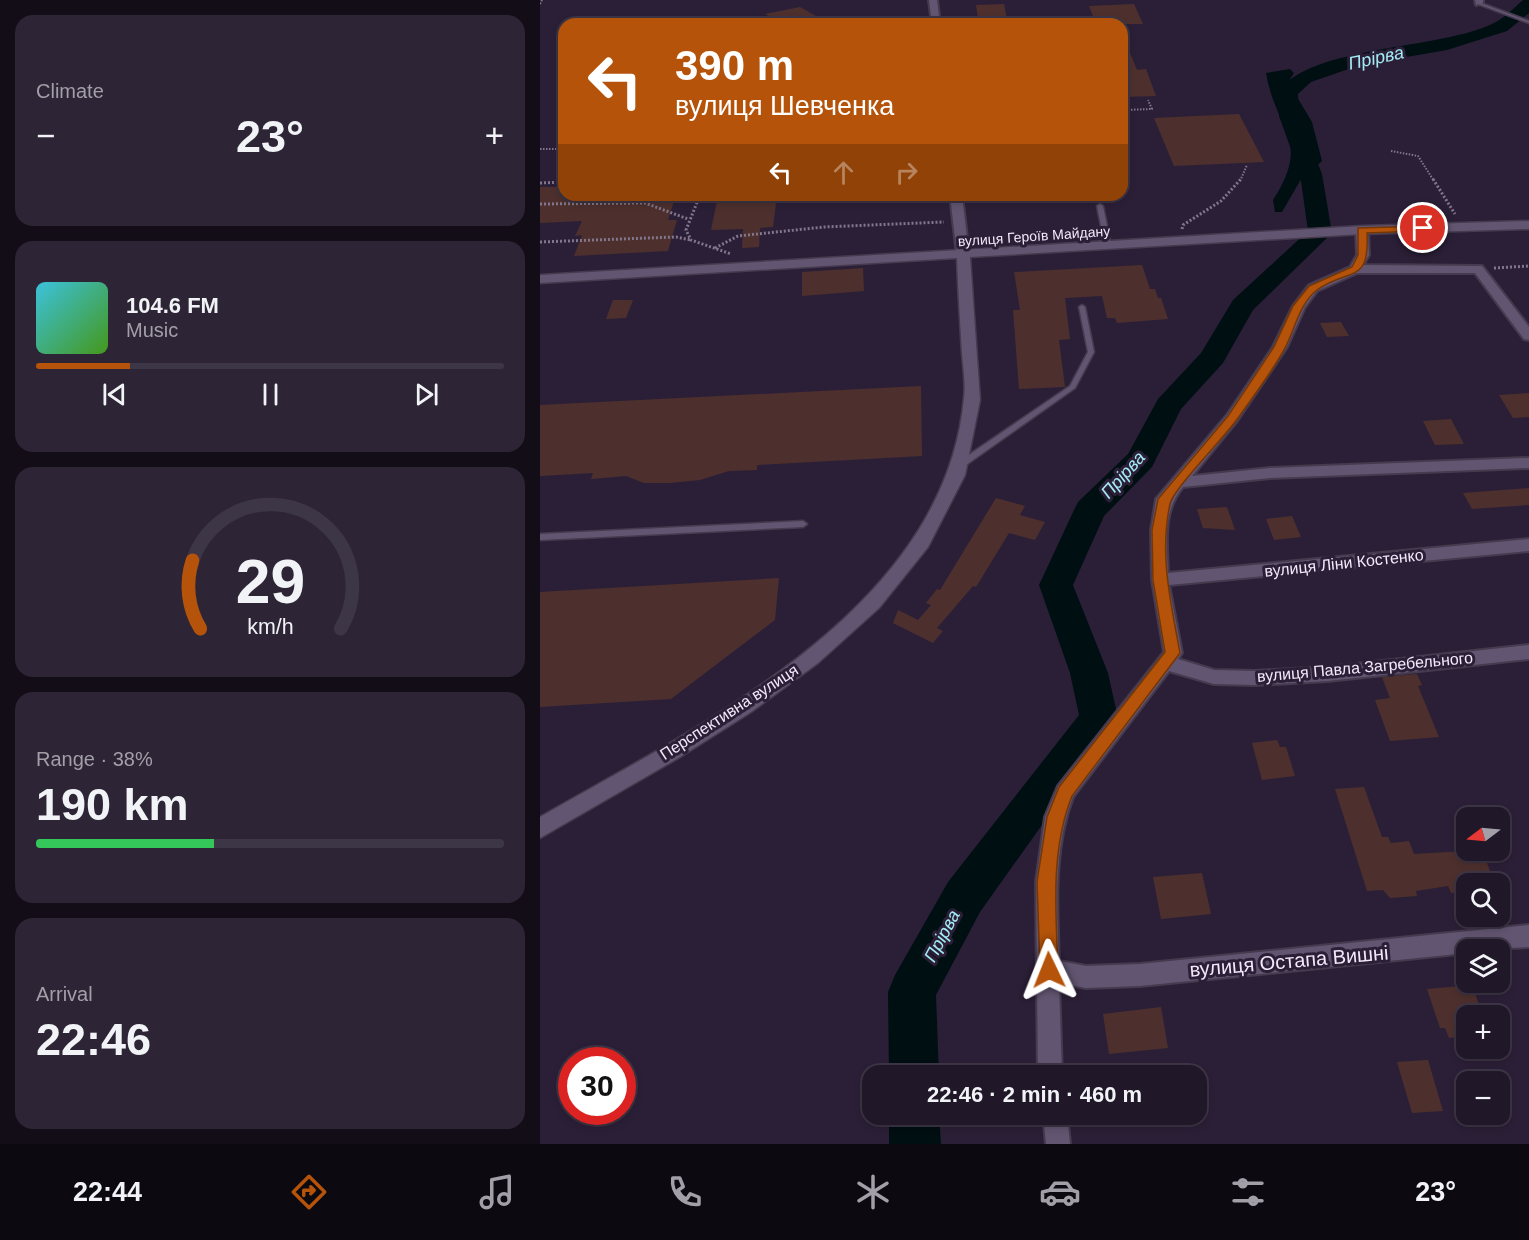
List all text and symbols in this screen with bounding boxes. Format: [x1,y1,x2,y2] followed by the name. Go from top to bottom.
[576,42,654,120] icon: left
[675,42,794,89] text: 390 m
[1346,42,1406,74] water label: Прірва
[36,80,104,102] text: Climate
[675,91,894,121] text: вулиця Шевченка
[236,111,304,162] text: 23°
[36,117,55,154] text: −
[485,117,504,154] text: +
[764,156,797,189] icon: left
[827,156,860,189] icon: ahead
[890,156,923,189] icon: right
[1397,202,1448,253] pin
[1406,211,1439,244] icon: arrive
[957,223,1111,249] street label: вулиця Героїв Майдану
[126,293,219,318] text: 104.6 FM
[126,319,178,341] text: Music
[98,378,131,411] icon: previous
[254,378,287,411] icon: pause
[410,378,443,411] icon: next
[1097,447,1149,503] water label: Прірва
[1264,546,1424,580] street label: вулиця Ліни Костенко
[235,547,305,616] text: 29
[247,615,293,639] text: km/h
[1256,649,1474,685] street label: вулиця Павла Загребельного
[657,661,801,763] street label: Перспективна вулиця
[36,748,153,770] text: Range · 38%
[36,779,189,830] text: 190 km
[1456,807,1510,861] north arrow
[1456,807,1510,1125] map controls
[1456,873,1510,927] button: search
[920,907,964,965] water label: Прірва
[1017,938,1081,1002] position arrow
[1456,939,1510,993] button: layers
[1189,941,1389,981] street label: вулиця Остапа Вишні
[36,983,93,1005] text: Arrival
[1456,1005,1510,1059] button: +
[36,1014,151,1065] text: 22:46
[558,1047,636,1125] speed limit sign: 30
[1456,1071,1510,1125] button: −
[927,1082,1142,1107] text: 22:46 · 2 min · 460 m
[288,1171,330,1213] icon: directions
[476,1171,518,1213] icon: music
[664,1171,706,1213] icon: phone
[852,1171,894,1213] icon: climate
[1039,1171,1081,1213] icon: car
[1227,1171,1269,1213] icon: filters
[73,1177,142,1207] text: 22:44
[1415,1177,1456,1207] text: 23°

